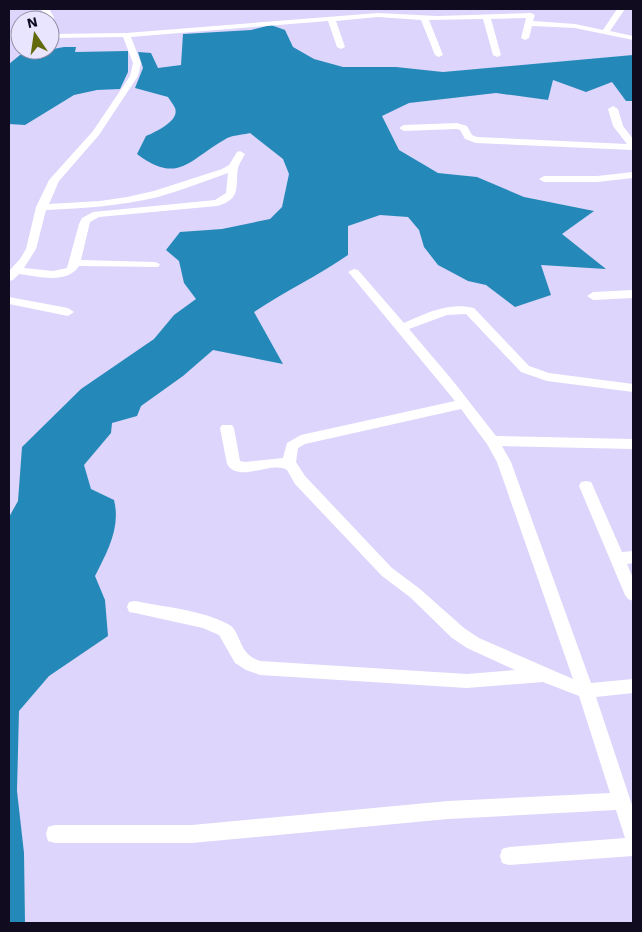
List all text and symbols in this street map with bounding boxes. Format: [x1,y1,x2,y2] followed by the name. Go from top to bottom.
[10,10,60,60] north arrow
[25,13,39,31] text: N

